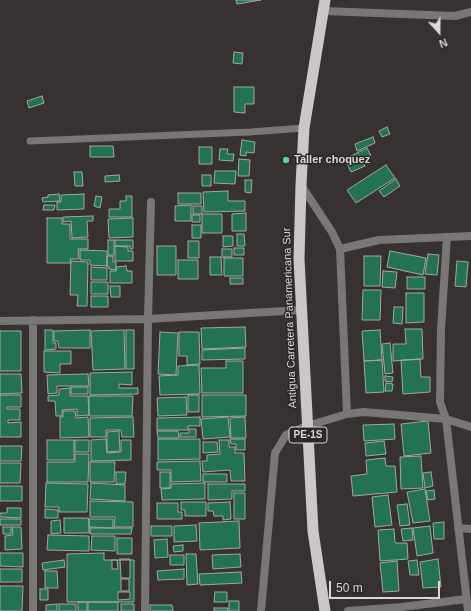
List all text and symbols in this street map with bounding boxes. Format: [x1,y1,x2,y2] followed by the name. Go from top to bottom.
[419,12,459,52] north arrow
[437,36,449,50] text: N
[294,153,370,167] place label: Taller choquez
[281,155,291,165] marker: Taller choquez
[280,227,300,409] street label: Antigua Carretera Panamericana Sur
[289,427,327,443] road number: PE-1S
[331,573,442,599] scale bar
[336,581,363,595] text: 50 m

